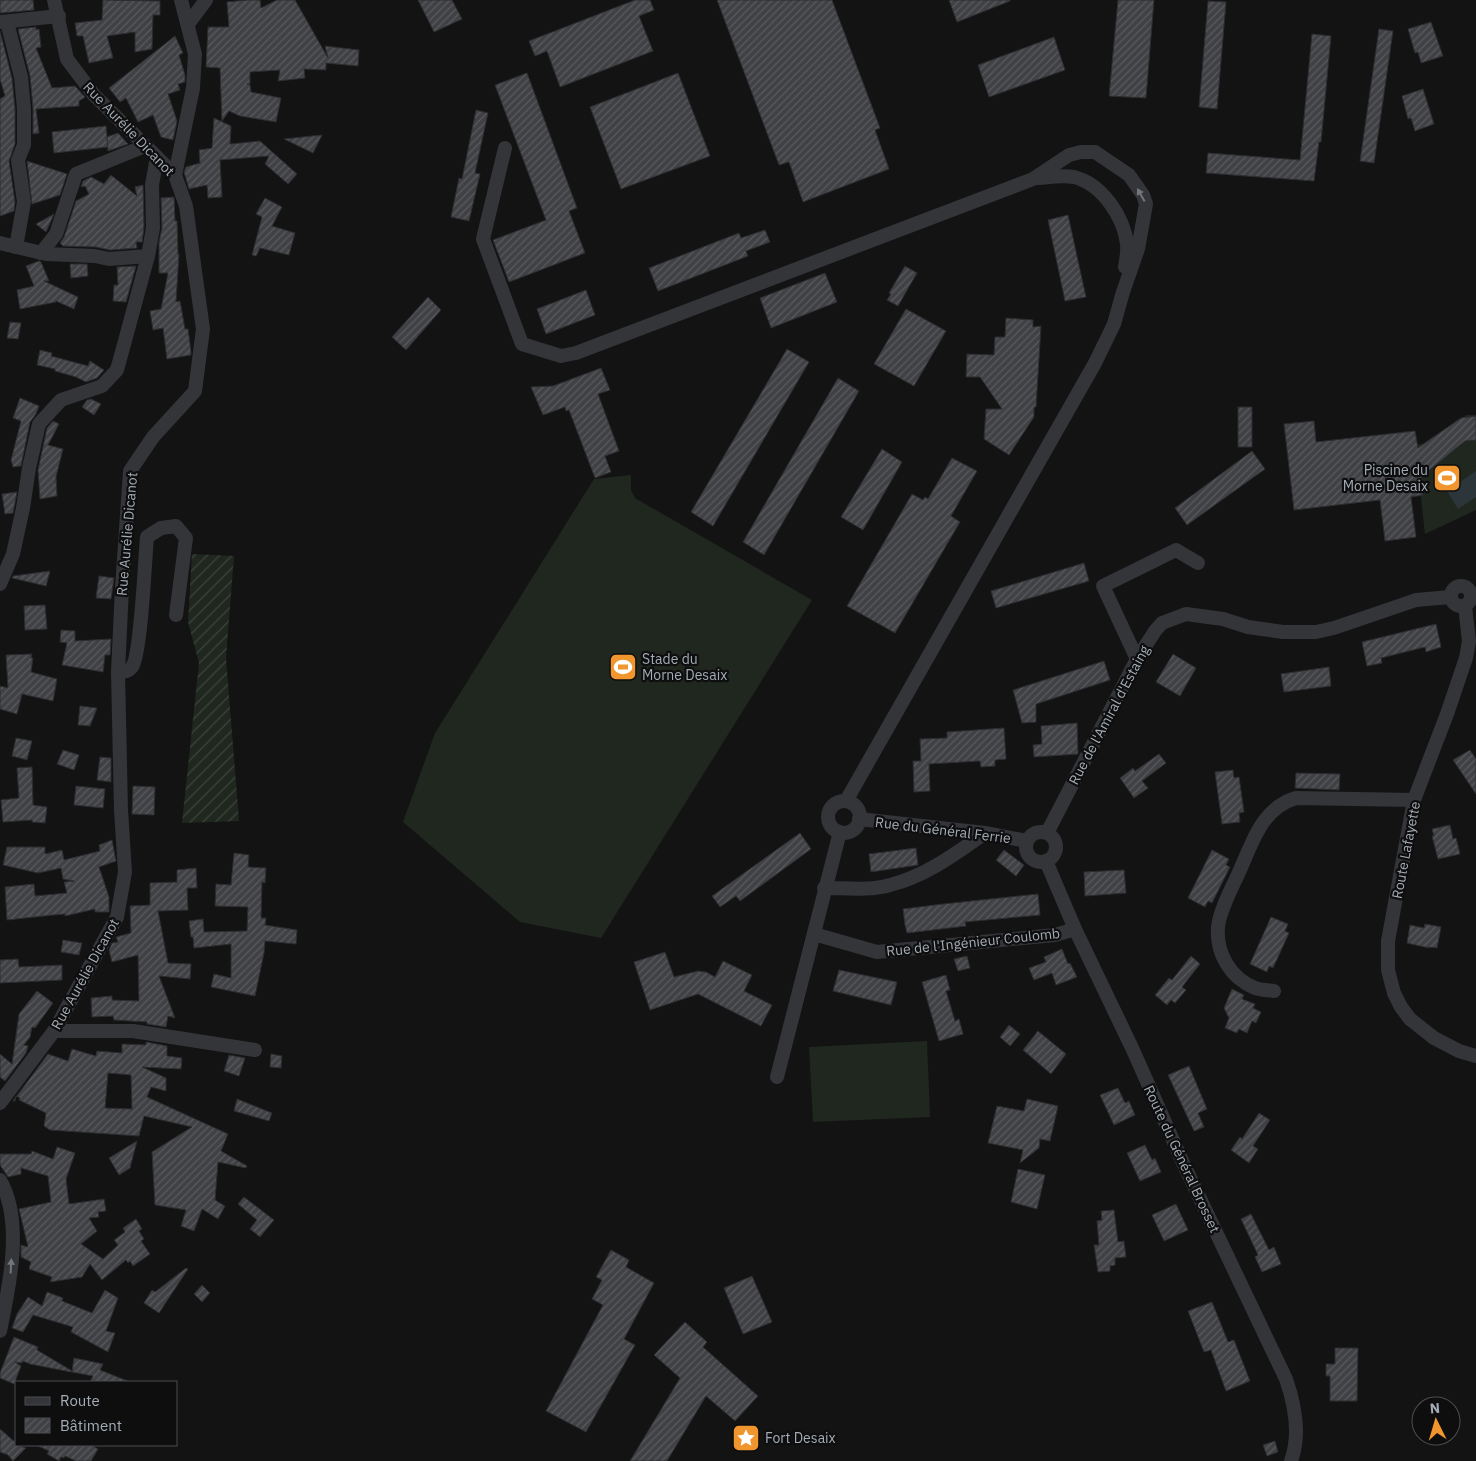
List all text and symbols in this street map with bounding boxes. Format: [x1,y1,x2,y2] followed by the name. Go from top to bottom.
[79,78,179,180] street label: Rue Aurélie Dicanot
[1137,189,1146,202] one-way arrow
[1343,461,1428,495] place label: Piscine du Morne Desaix
[1432,463,1462,493] sports icon: Piscine du Morne Desaix
[113,471,141,597] street label: Rue Aurélie Dicanot
[1065,642,1154,788] street label: Rue de l'Amiral d'Estaing
[642,650,727,684] place label: Stade du Morne Desaix
[608,652,638,682] sports icon: Stade du Morne Desaix
[1388,800,1424,900] street label: Route Lafayette
[874,813,1012,847] street label: Rue du Général Ferrie
[47,915,123,1033] street label: Rue Aurélie Dicanot
[885,924,1061,960] street label: Rue de l'Ingénieur Coulomb
[1140,1082,1224,1236] street label: Route du Général Brosset
[7,1258,15,1274] one-way arrow
[15,1381,178,1446] legend
[60,1391,100,1410] text: Route
[1411,1396,1461,1446] north arrow
[1429,1399,1441,1417] text: N
[60,1416,122,1435] text: Bâtiment
[731,1423,761,1453] place icon: Fort Desaix
[765,1429,836,1447] place label: Fort Desaix

